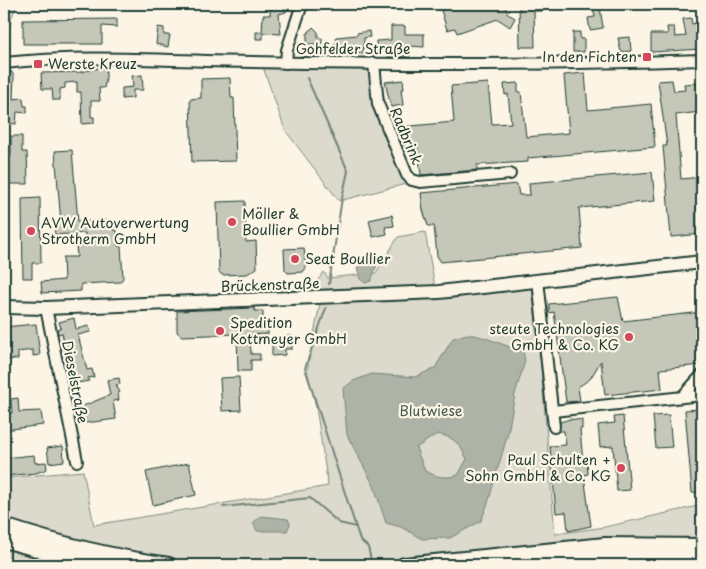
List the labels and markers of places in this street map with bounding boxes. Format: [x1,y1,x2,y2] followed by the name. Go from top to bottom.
[542,46,637,67] place label: In den Fichten
[641,51,653,63] marker: In den Fichten
[48,53,137,74] place label: Werste Kreuz
[32,58,44,70] marker: Werste Kreuz
[242,203,340,240] place label: Möller & Boullier GmbH
[41,212,189,249] place label: AVW Autoverwertung Strotherm GmbH
[226,216,238,228] marker: Möller & Boullier GmbH
[25,225,37,237] marker: AVW Autoverwertung Strotherm GmbH
[305,248,391,269] place label: Seat Boullier
[289,253,301,265] marker: Seat Boullier
[230,312,347,349] place label: Spedition Kottmeyer GmbH
[489,318,619,355] place label: steute Technologies GmbH & Co. KG
[214,325,226,337] marker: Spedition Kottmeyer GmbH
[623,331,635,343] marker: steute Technologies GmbH & Co. KG
[465,449,611,486] place label: Paul Schulten + Sohn GmbH & Co. KG
[615,462,627,474] marker: Paul Schulten + Sohn GmbH & Co. KG

